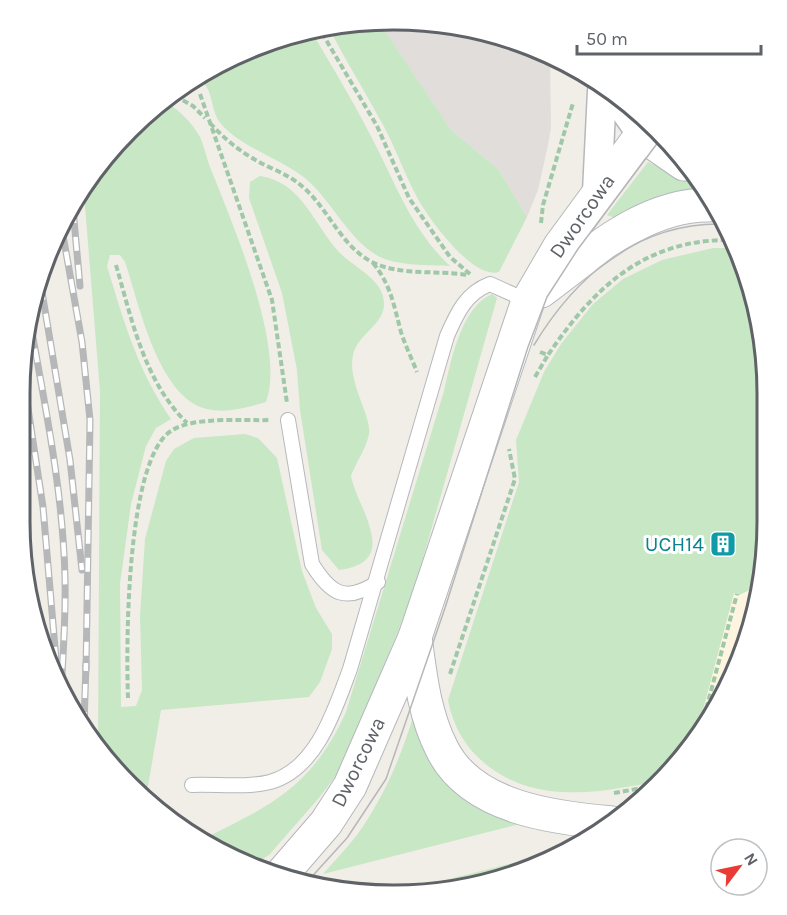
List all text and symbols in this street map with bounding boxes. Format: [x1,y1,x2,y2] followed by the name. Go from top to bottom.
[577,18,762,56] scale bar
[586,28,628,50] text: 50 m
[544,169,620,263] street label: Dworcowa
[708,529,738,559] building icon: UCH14
[645,532,704,556] place label: UCH14
[326,713,390,811] street label: Dworcowa
[709,837,769,897] north arrow
[740,849,762,869] text: N

